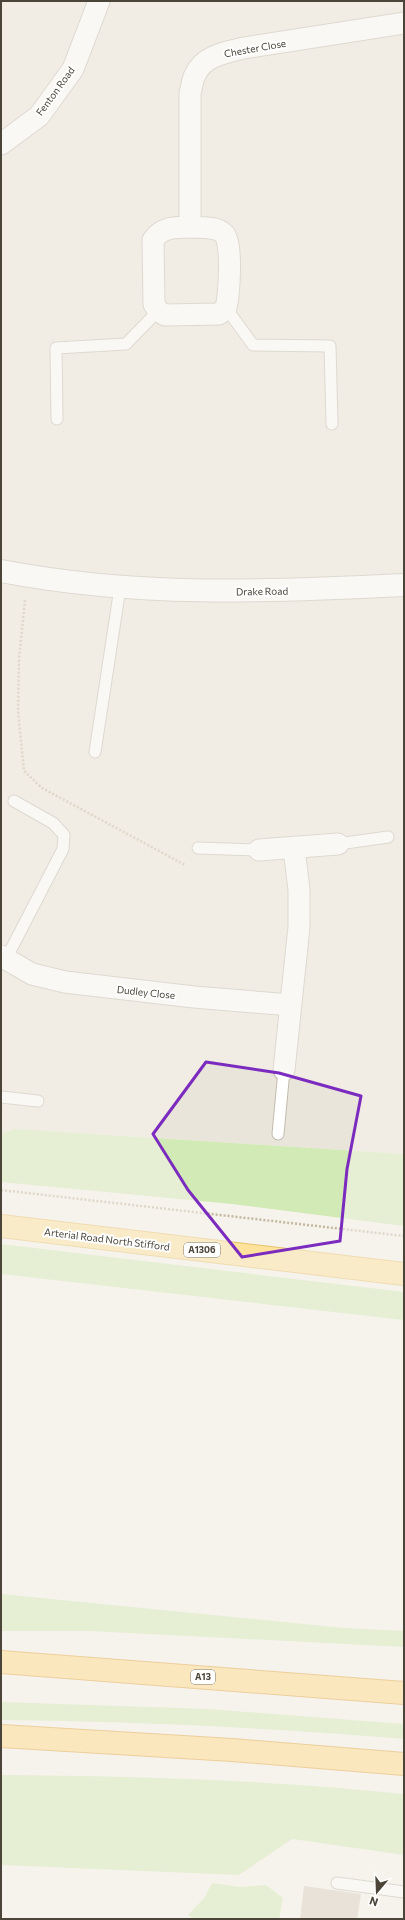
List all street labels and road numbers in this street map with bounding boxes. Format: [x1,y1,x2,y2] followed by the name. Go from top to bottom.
[223,37,287,59] street label: Chester Close
[33,64,77,118] street label: Fenton Road
[236,585,288,597] street label: Drake Road
[116,983,176,1001] street label: Dudley Close
[44,1225,171,1253] street label: Arterial Road North Stifford
[184,1243,220,1257] road number: A1306
[191,1670,215,1684] road number: A13

